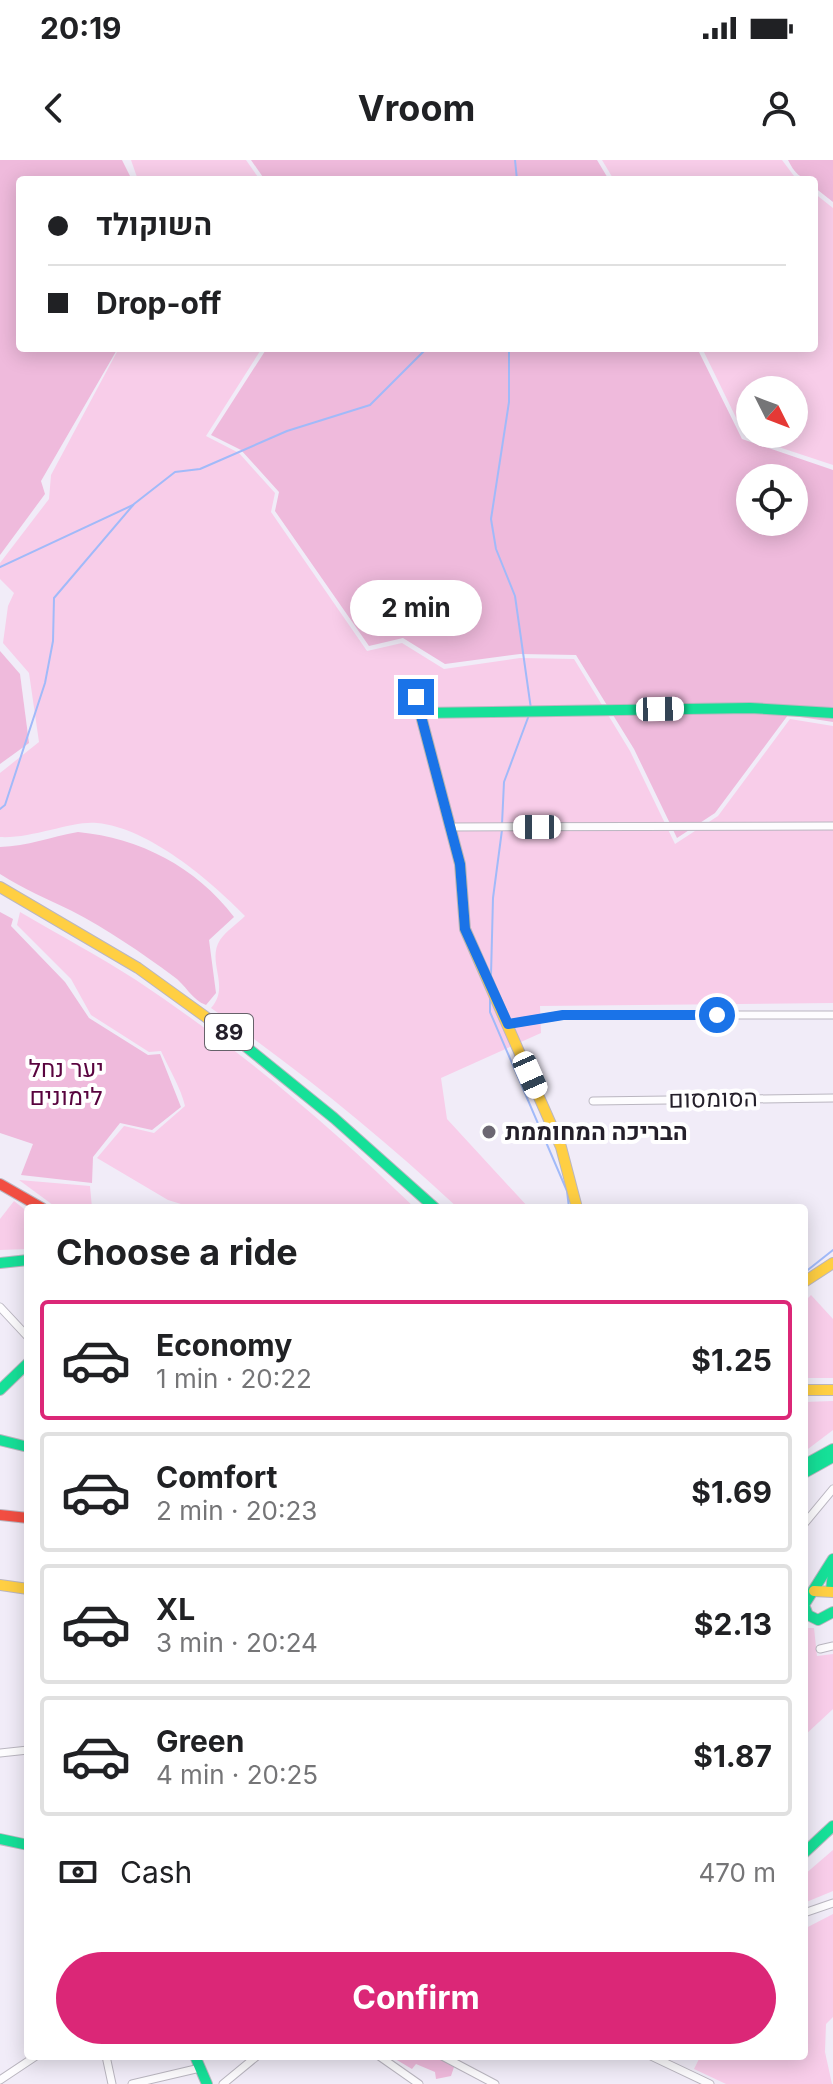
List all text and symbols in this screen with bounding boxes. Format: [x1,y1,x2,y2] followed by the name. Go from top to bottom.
[40,10,122,46] text: 20:19
[32,86,76,130] icon: back
[358,86,475,130] text: Vroom
[757,86,801,130] icon: person
[96,206,212,242] text: השוקולד
[96,285,222,321] text: Drop-off
[736,376,808,448] north arrow
[736,376,808,536] map controls
[736,464,808,536] button: locate
[350,581,482,637] callout: 2 min
[381,592,451,623] text: 2 min
[398,679,434,715] route end
[636,697,684,721] car
[513,815,561,839] car
[699,997,735,1033] route start
[205,1014,253,1050] road number: 89
[509,1048,551,1102] car
[28,1054,104,1111] park label: יער נחל לימונים
[668,1083,758,1114] street label: הסומסום
[505,1117,688,1146] place label: הבריכה המחוממת
[480,1123,498,1141] marker: הבריכה המחוממת
[56,1230,298,1274] text: Choose a ride
[60,1324,132,1396] icon: car
[156,1327,292,1363] text: Economy
[691,1342,772,1378] text: $1.25
[156,1363,312,1394] text: 1 min · 20:22
[60,1456,132,1528] icon: car
[156,1459,277,1495] text: Comfort
[691,1474,772,1510] text: $1.69
[156,1495,317,1526] text: 2 min · 20:23
[60,1588,132,1660] icon: car
[156,1591,195,1627] text: XL
[694,1606,772,1642] text: $2.13
[156,1627,318,1658] text: 3 min · 20:24
[60,1720,132,1792] icon: car
[156,1723,244,1759] text: Green
[693,1738,772,1774] text: $1.87
[156,1759,318,1790] text: 4 min · 20:25
[56,1850,100,1894] icon: cash
[120,1854,192,1890] text: Cash
[698,1857,776,1888] text: 470 m
[56,1952,776,2044] button: Confirm

